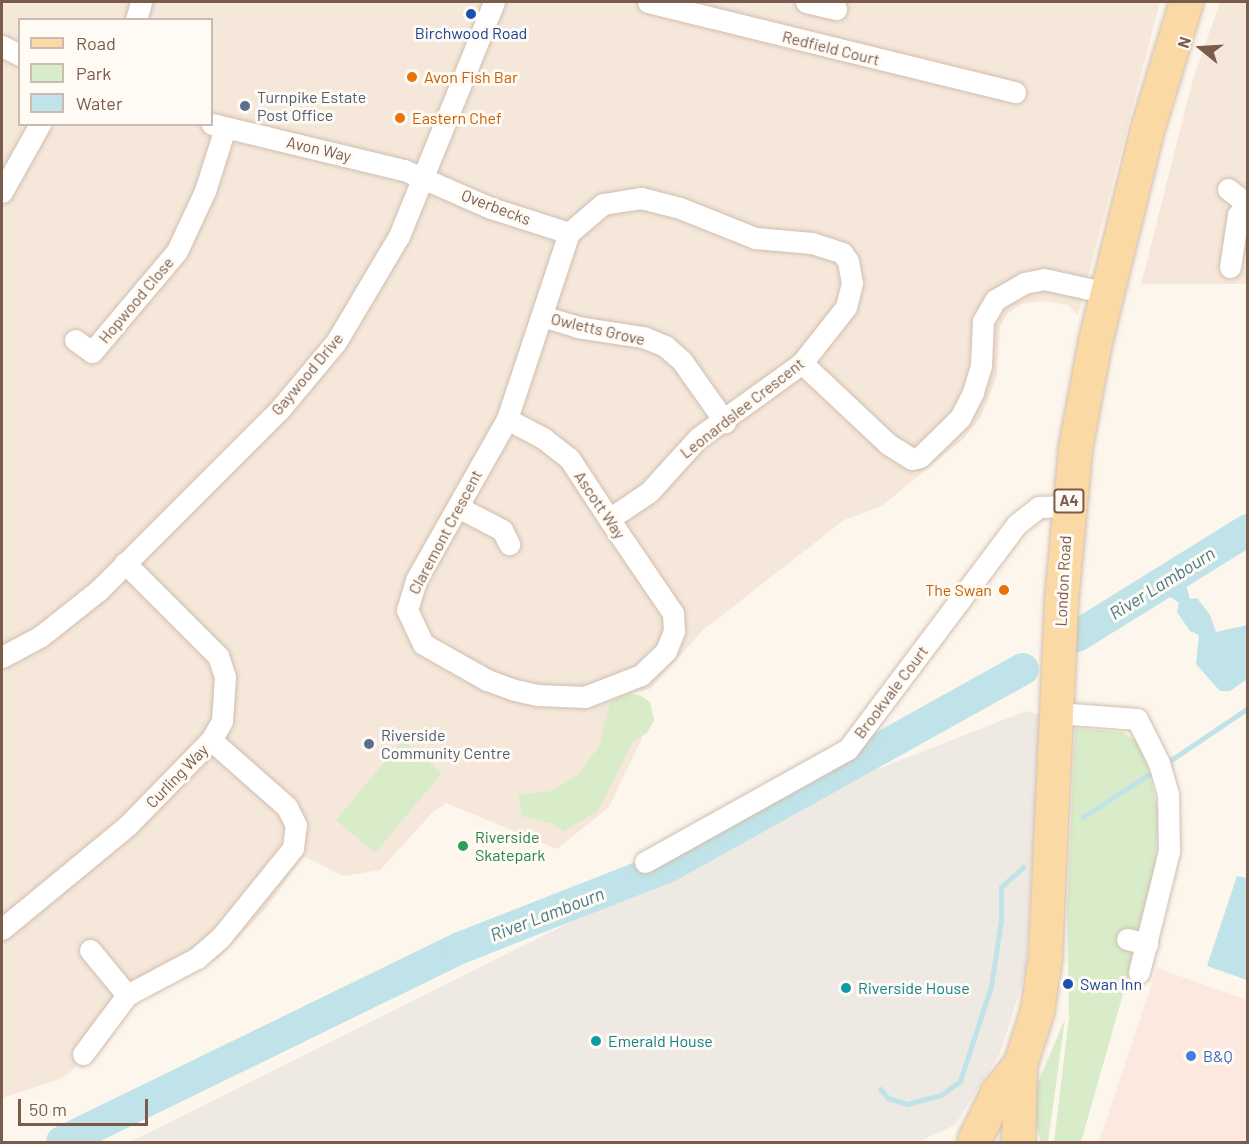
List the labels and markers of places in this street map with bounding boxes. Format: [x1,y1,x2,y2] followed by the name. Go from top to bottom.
[464,7,478,21] marker: Birchwood Road
[415,23,527,43] place label: Birchwood Road
[424,67,518,87] place label: Avon Fish Bar
[405,70,419,84] marker: Avon Fish Bar
[257,87,366,125] place label: Turnpike Estate Post Office
[238,99,252,113] marker: Turnpike Estate Post Office
[412,108,502,128] place label: Eastern Chef
[393,111,407,125] marker: Eastern Chef
[925,580,992,600] place label: The Swan
[997,583,1011,597] marker: The Swan
[381,725,511,763] place label: Riverside Community Centre
[362,737,376,751] marker: Riverside Community Centre
[475,827,545,865] place label: Riverside Skatepark
[456,839,470,853] marker: Riverside Skatepark
[1080,974,1142,994] place label: Swan Inn
[1061,977,1075,991] marker: Swan Inn
[858,978,970,998] place label: Riverside House
[839,981,853,995] marker: Riverside House
[608,1031,713,1051] place label: Emerald House
[589,1034,603,1048] marker: Emerald House
[1203,1046,1233,1066] place label: B&Q
[1184,1049,1198,1063] marker: B&Q

